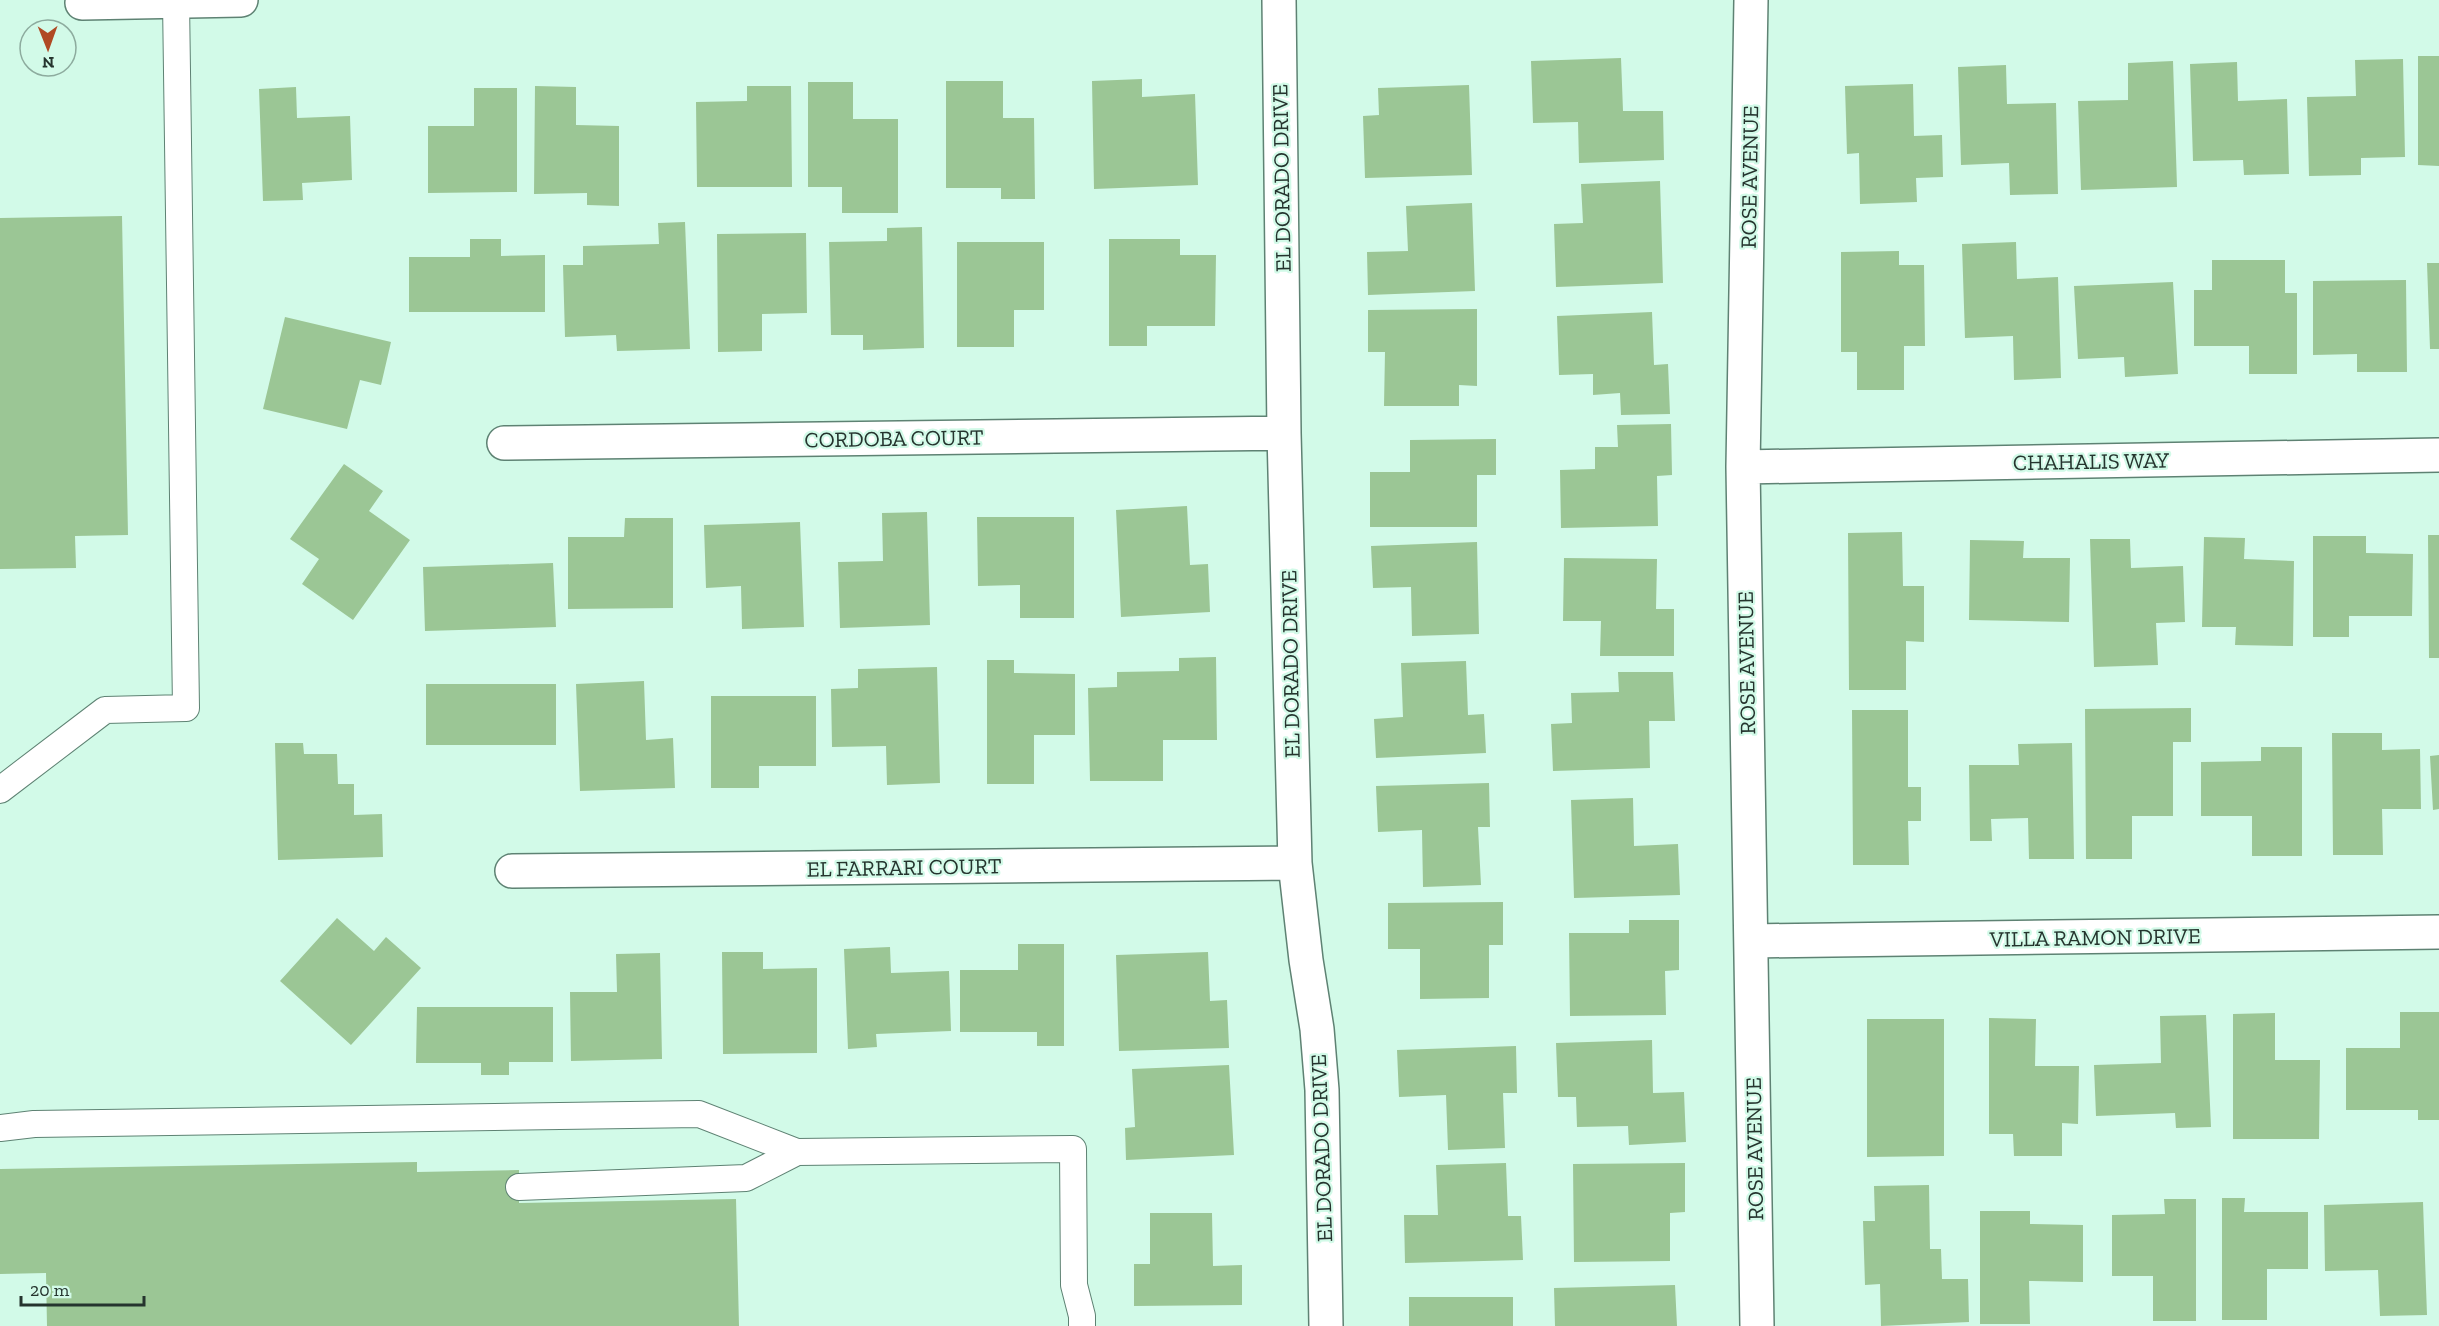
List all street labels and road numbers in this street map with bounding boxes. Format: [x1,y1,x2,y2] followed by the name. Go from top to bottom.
[1266,84,1297,272] street label: EL DORADO DRIVE
[1735,105,1764,249] street label: ROSE AVENUE
[804,423,984,454] street label: CORDOBA COURT
[2013,447,2170,476] street label: CHAHALIS WAY
[1275,570,1306,758] street label: EL DORADO DRIVE
[1732,591,1761,735] street label: ROSE AVENUE
[806,852,1002,883] street label: EL FARRARI COURT
[1988,922,2201,953] street label: VILLA RAMON DRIVE
[1305,1054,1338,1242] street label: EL DORADO DRIVE
[1740,1077,1769,1221] street label: ROSE AVENUE

